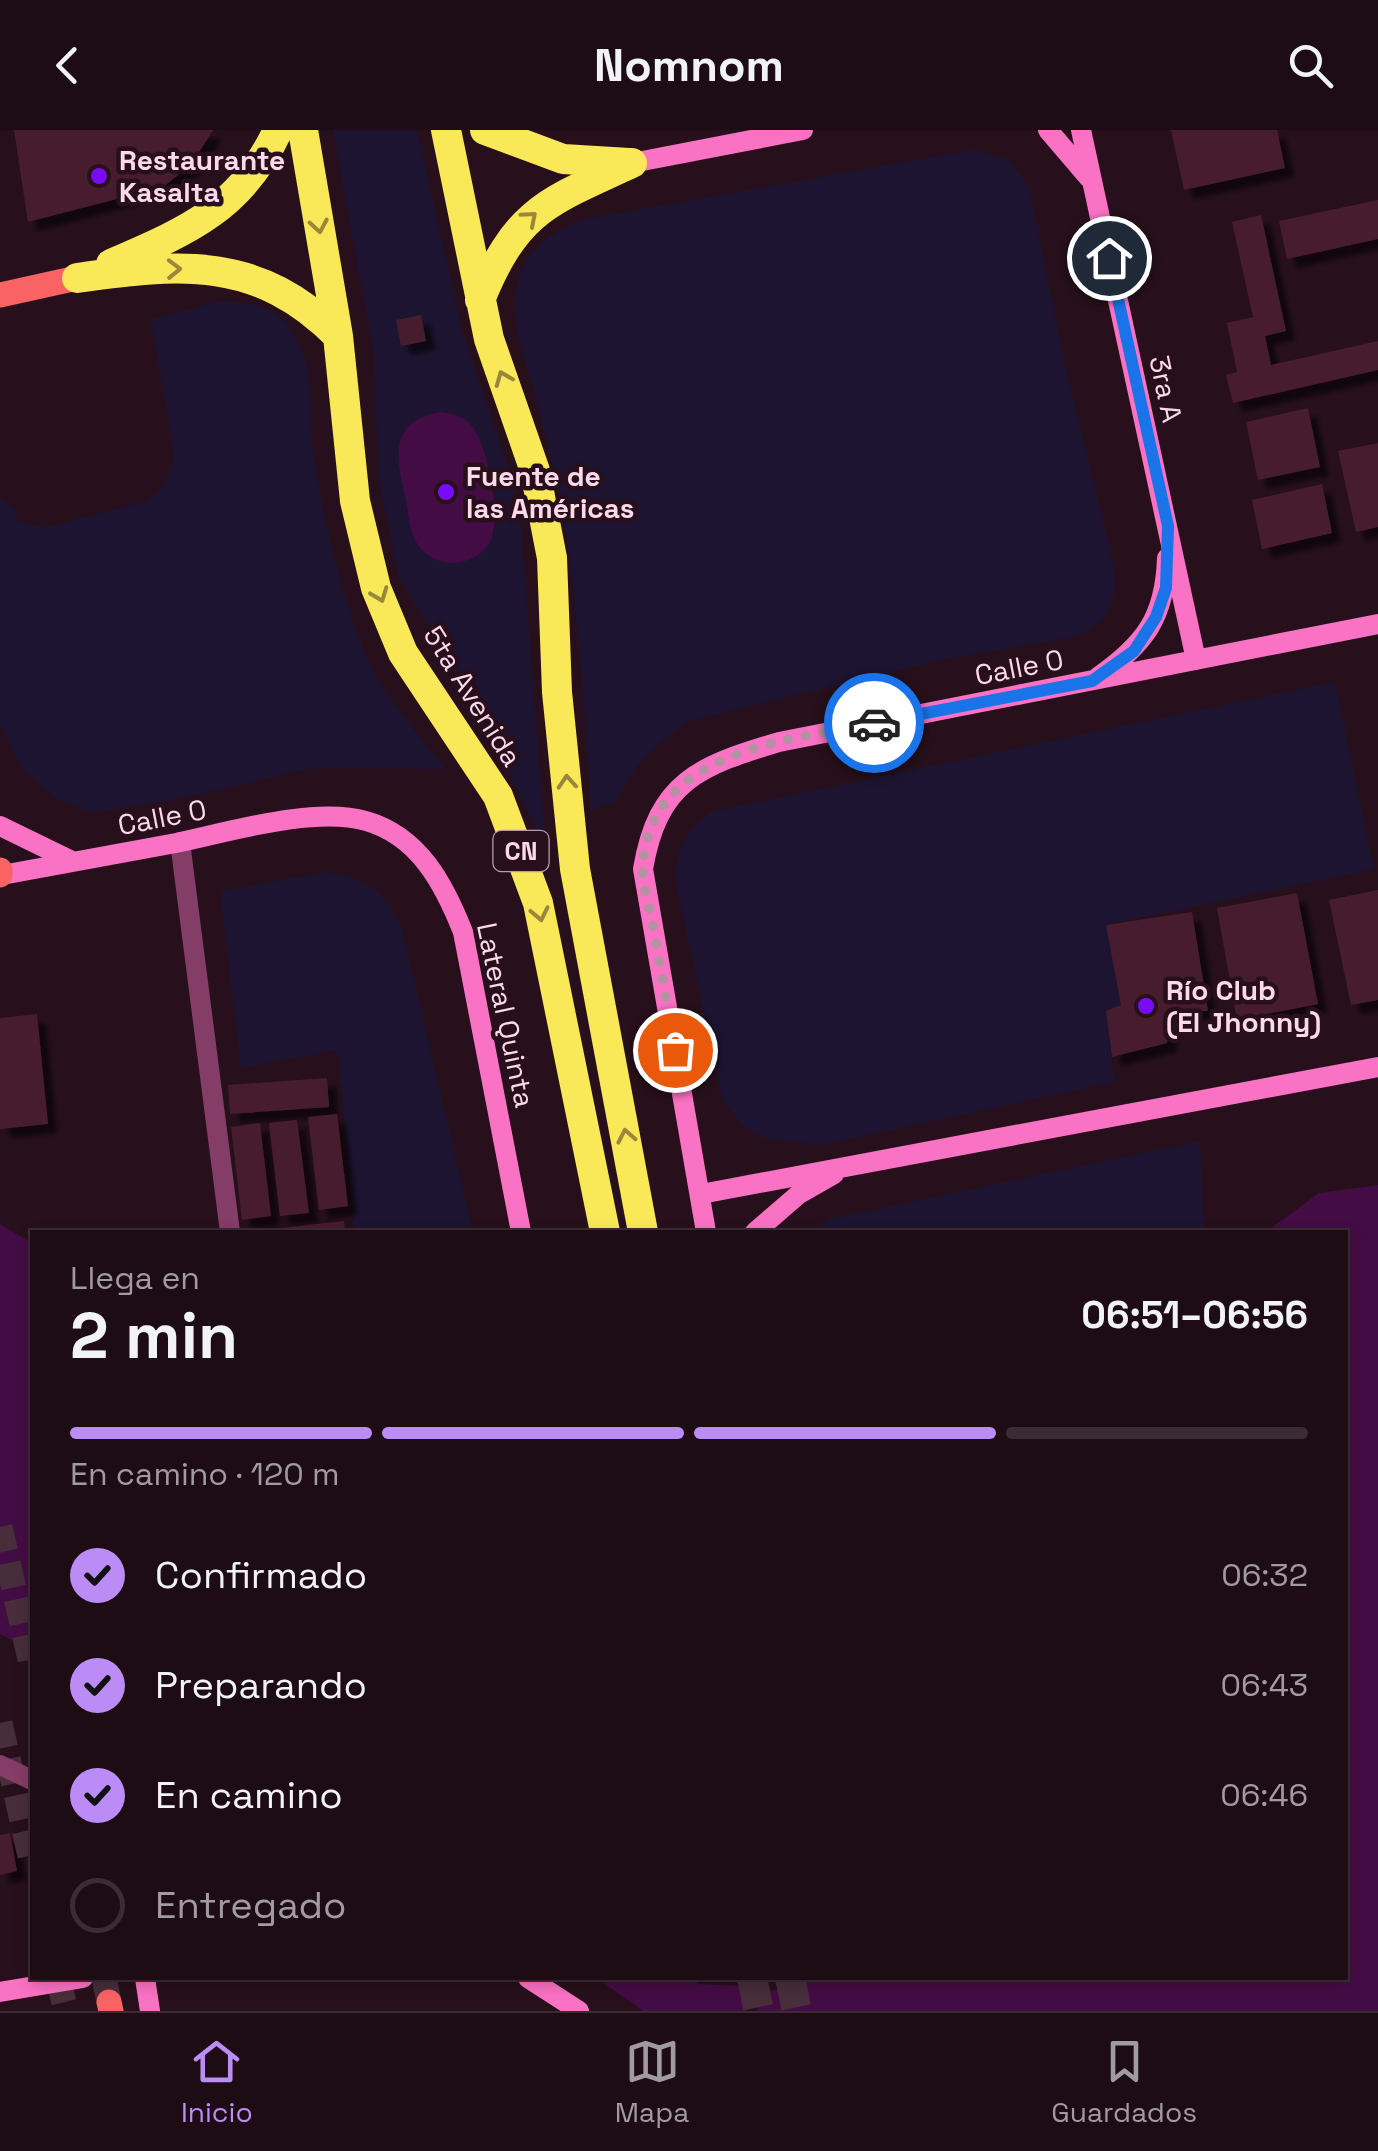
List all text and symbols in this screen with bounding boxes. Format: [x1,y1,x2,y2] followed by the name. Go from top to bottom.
[594,37,784,94] text: Nomnom
[40,38,95,93] icon: back
[1283,38,1338,93] icon: search
[119,142,285,210] place label: Restaurante Kasalta
[88,165,110,187] marker: Restaurante Kasalta
[518,211,537,229] one-way arrow
[1067,216,1152,301] pin
[308,218,329,234] one-way arrow
[1082,231,1137,286] icon: home
[166,258,182,280] one-way arrow
[1141,352,1191,426] street label: 3ra A
[495,371,515,388] one-way arrow
[466,458,634,526] place label: Fuente de las Américas
[435,481,457,503] marker: Fuente de las Américas
[368,586,389,603] one-way arrow
[416,619,530,773] street label: 5ta Avenida
[972,641,1066,693] street label: Calle 0
[824,673,924,773] courier
[847,696,902,751] icon: car
[557,773,578,789] one-way arrow
[115,791,209,843] street label: Calle 0
[494,831,548,871] road number: CN
[529,906,550,923] one-way arrow
[469,919,543,1111] street label: Lateral Quinta
[1166,972,1321,1040] place label: Río Club (El Jhonny)
[1135,995,1157,1017] marker: Río Club (El Jhonny)
[633,1008,718,1093] pin
[648,1023,703,1078] icon: bag
[616,1128,637,1145] one-way arrow
[70,1258,200,1298] text: Llega en
[1081,1291,1308,1339] text: 06:51–06:56
[70,1294,238,1377] text: 2 min
[70,1454,340,1494] text: En camino · 120 m
[70,1548,125,1603] icon: check
[155,1551,367,1599] text: Confirmado
[1221,1555,1308,1595] text: 06:32
[70,1658,125,1713] icon: check
[155,1661,367,1709] text: Preparando
[1220,1665,1308,1705] text: 06:43
[70,1768,125,1823] icon: check
[155,1771,343,1819] text: En camino
[1220,1775,1308,1815] text: 06:46
[155,1881,346,1929] text: Entregado
[181,2034,253,2130] tab: Inicio
[615,2034,689,2130] tab: Mapa
[1051,2034,1197,2130] tab: Guardados

